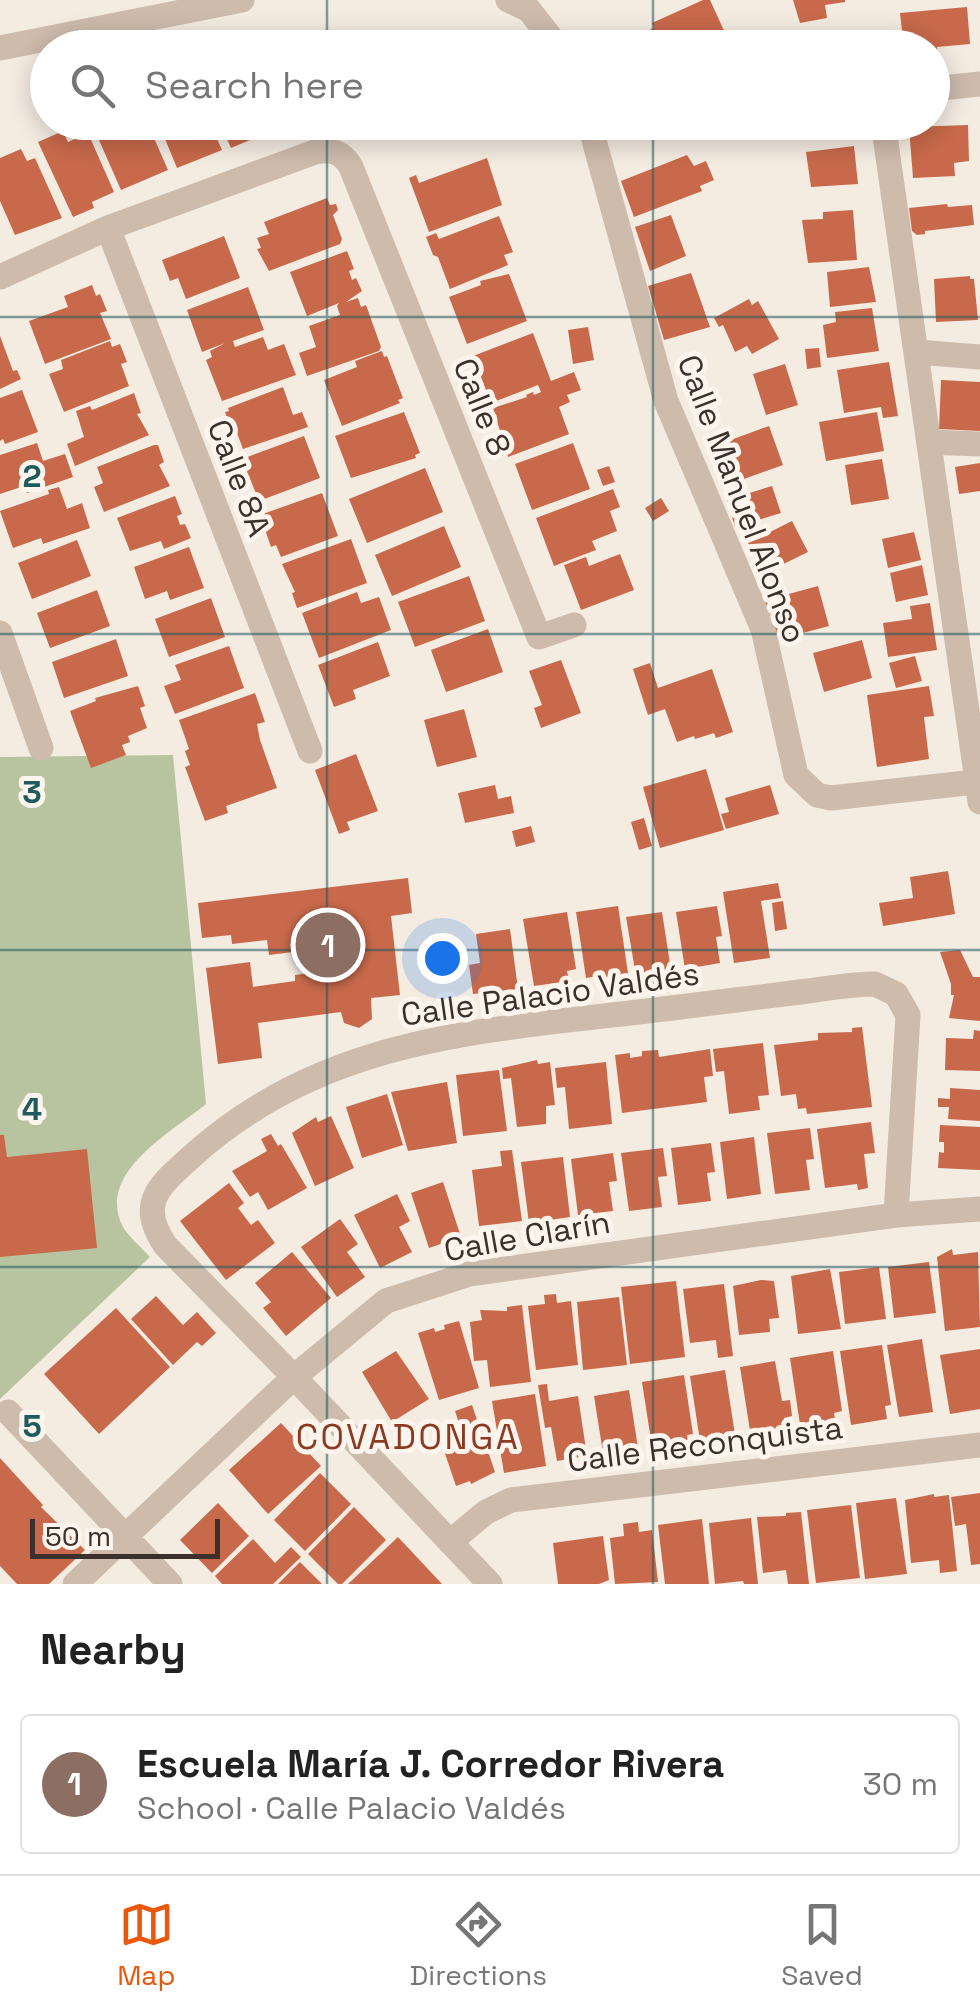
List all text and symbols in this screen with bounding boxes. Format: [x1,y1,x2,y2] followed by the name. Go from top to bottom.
[30,30,950,140] search box
[65,58,120,113] icon: search
[145,61,364,109] text: Search here
[669,349,815,649] street label: Calle Manuel Alonso
[444,352,520,462] street label: Calle 8
[198,414,280,542] street label: Calle 8A
[22,456,42,496] text: 2
[22,772,42,812] text: 3
[296,908,360,982] pin: 1
[417,933,468,984] your location
[398,953,702,1035] street label: Calle Palacio Valdés
[22,1089,42,1129] text: 4
[441,1202,613,1270] street label: Calle Clarín
[22,1406,42,1446] text: 5
[565,1407,845,1481] street label: Calle Reconquista
[296,1415,520,1459] district label: COVADONGA
[30,1514,220,1558] scale bar
[45,1518,111,1554] text: 50 m
[40,1623,186,1676] text: Nearby
[137,1740,724,1788] text: Escuela María J. Corredor Rivera
[67,1764,82,1804] text: 1
[862,1764,938,1804] text: 30 m
[137,1788,566,1828] text: School · Calle Palacio Valdés
[117,1897,175,1993] tab: Map
[410,1897,547,1993] tab: Directions
[781,1897,863,1993] tab: Saved

